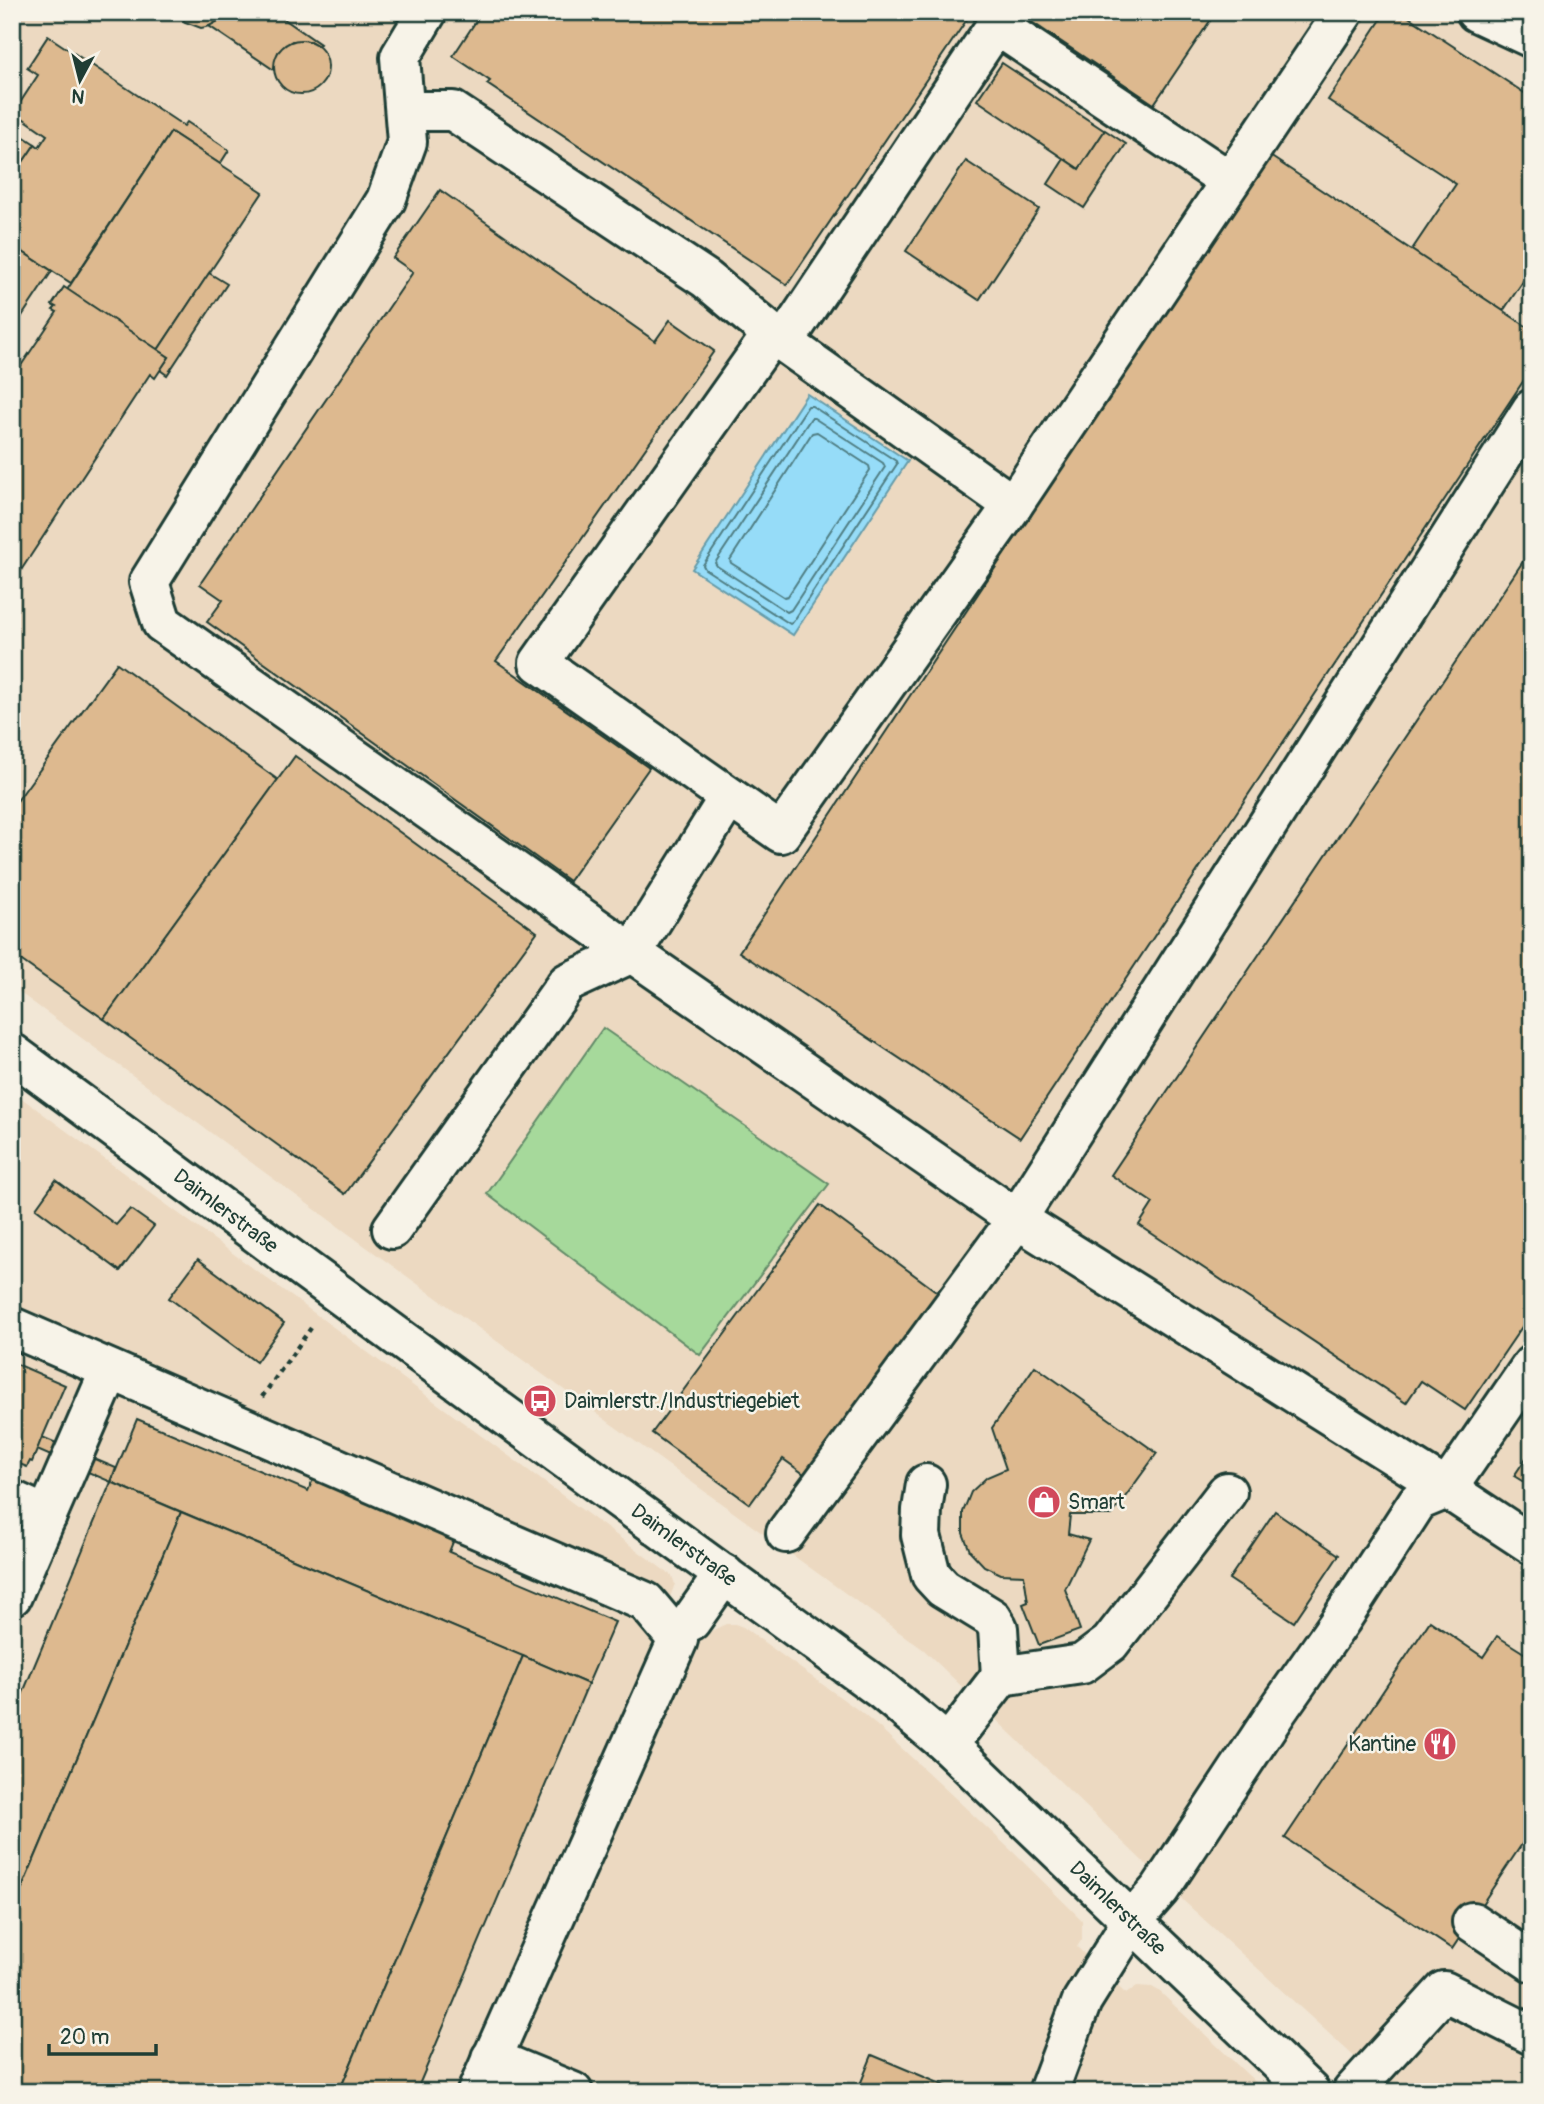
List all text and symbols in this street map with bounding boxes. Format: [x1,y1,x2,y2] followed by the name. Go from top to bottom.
[46,46,116,116] north arrow
[70,83,86,109] text: N
[168,1163,284,1260] street label: Daimlerstraße
[521,1382,559,1420] bus stop icon: Daimlerstr./Industriegebiet
[564,1388,800,1415] place label: Daimlerstr./Industriegebiet
[1025,1483,1063,1521] shop icon: Smart
[1068,1489,1125,1516] place label: Smart
[625,1498,743,1593] street label: Daimlerstraße
[1421,1725,1459,1763] restaurant icon: Kantine
[1348,1731,1417,1758] place label: Kantine
[1063,1855,1172,1962] street label: Daimlerstraße
[49,2013,156,2057] scale bar
[60,2024,109,2051] text: 20 m

